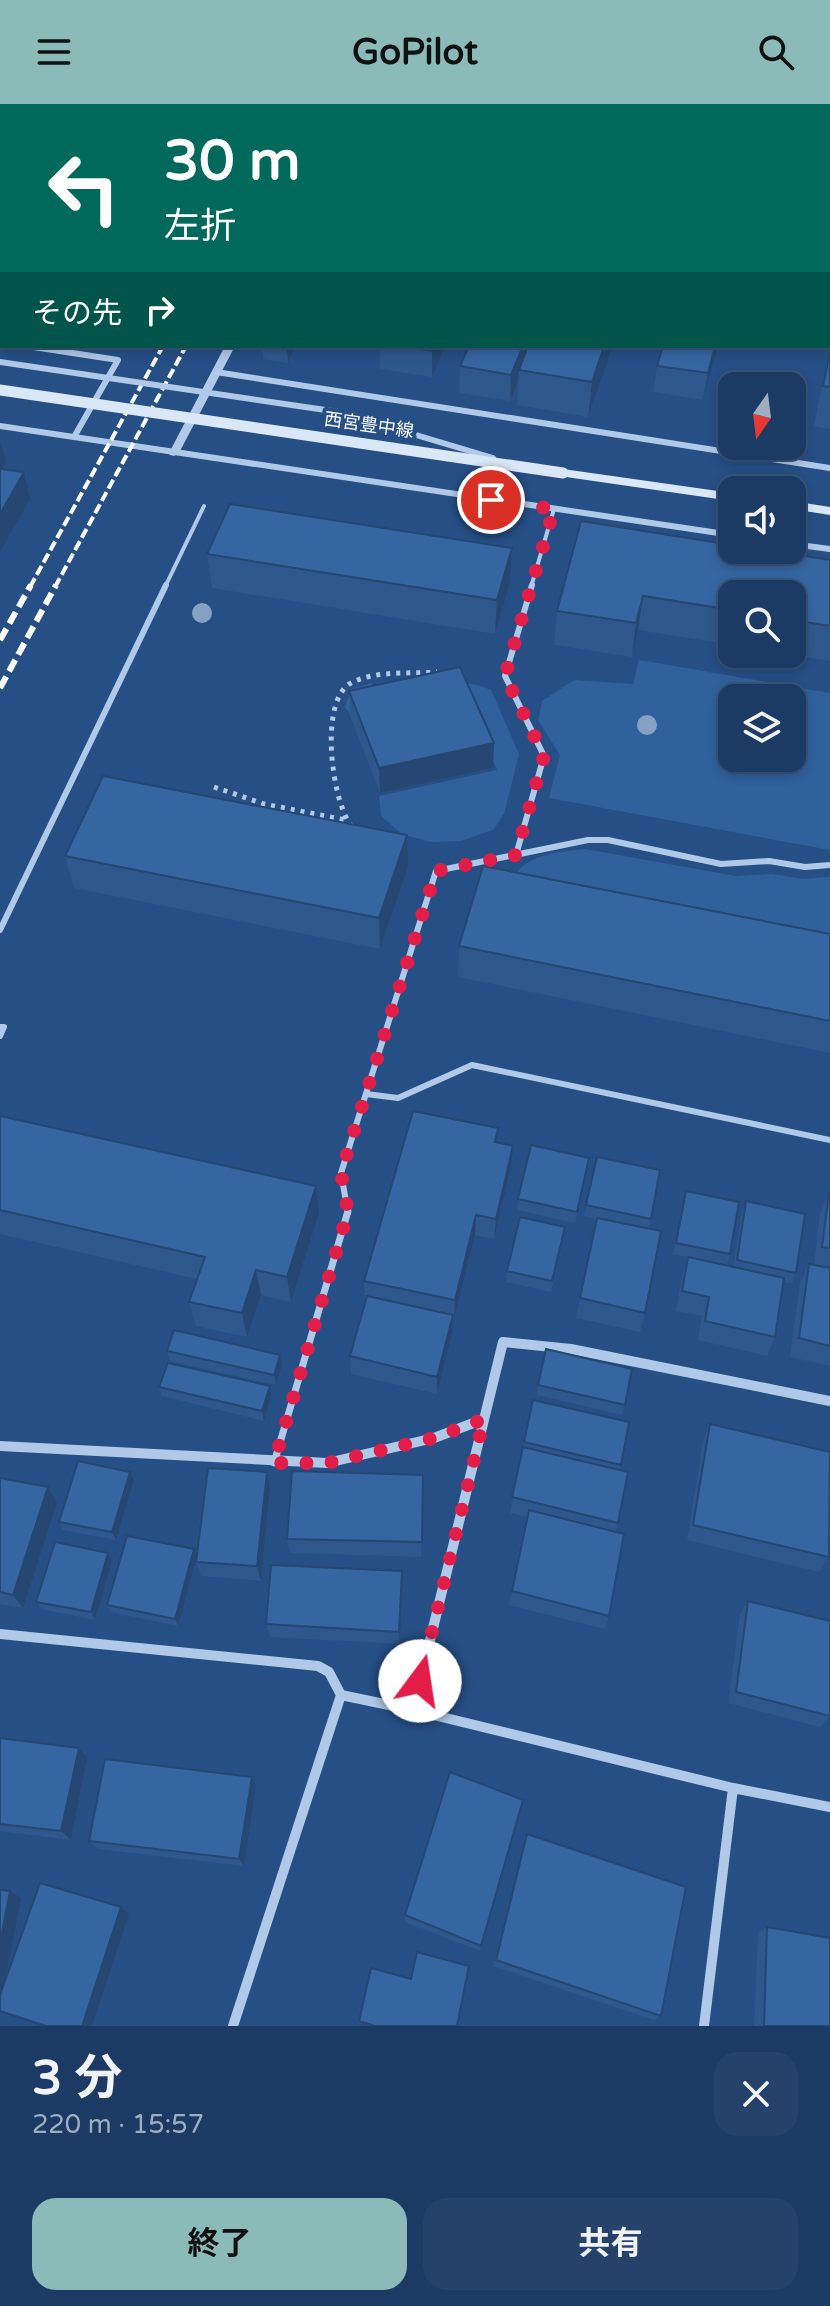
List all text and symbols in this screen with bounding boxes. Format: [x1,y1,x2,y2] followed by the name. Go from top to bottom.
[32,30,76,74] icon: menu
[754,30,798,74] icon: search
[352,31,478,74] text: GoPilot
[164,128,300,195] text: 30 m
[32,136,136,240] icon: left
[164,205,236,248] text: 左折
[138,288,182,332] icon: right
[32,295,122,332] text: その先
[718,372,806,460] north arrow
[718,372,806,772] map controls
[323,408,415,442] street label: 西宮豊中線
[457,466,525,534] pin
[718,476,806,564] button: sound
[469,478,513,522] icon: arrive
[718,580,806,668] button: search
[718,684,806,772] button: layers
[378,1639,462,1723] position arrow
[32,2050,123,2108] text: 3 分
[714,2052,798,2136] button: close
[32,2109,204,2140] text: 220 m · 15:57
[32,2198,407,2290] button: 終了
[423,2198,798,2290] button: 共有

